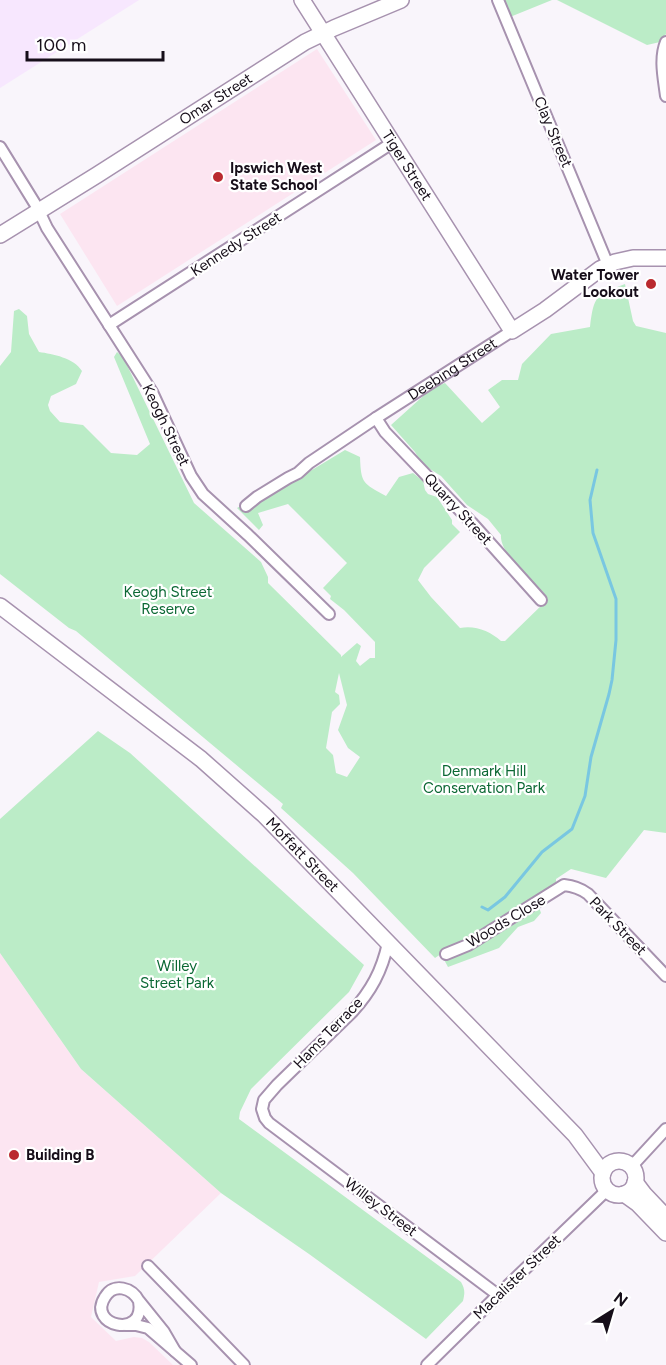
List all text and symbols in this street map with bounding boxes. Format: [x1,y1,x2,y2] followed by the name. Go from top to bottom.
[27,24,164,62] scale bar
[36,34,86,56] text: 100 m
[176,69,256,129] street label: Omar Street
[530,94,576,170] street label: Clay Street
[378,127,436,204] street label: Tiger Street
[230,159,323,194] place label: Ipswich West State School
[211,170,225,184] marker: Ipswich West State School
[187,208,285,280] street label: Kennedy Street
[551,266,639,301] place label: Water Tower Lookout
[644,277,658,291] marker: Water Tower Lookout
[405,334,500,404] street label: Deebing Street
[138,381,194,469] street label: Keogh Street
[420,469,496,549] street label: Quarry Street
[124,583,213,618] park label: Keogh Street Reserve
[423,762,546,797] park label: Denmark Hill Conservation Park
[262,813,343,896] street label: Moffatt Street
[463,890,549,952] street label: Woods Close
[586,893,650,959] street label: Park Street
[140,957,215,992] park label: Willey Street Park
[290,994,366,1072] street label: Hams Terrace
[26,1146,94,1164] place label: Building B
[7,1148,21,1162] marker: Building B
[341,1174,421,1240] street label: Willey Street
[470,1231,565,1323] street label: Macalister Street
[582,1281,642,1341] north arrow
[610,1288,631,1311] text: N

